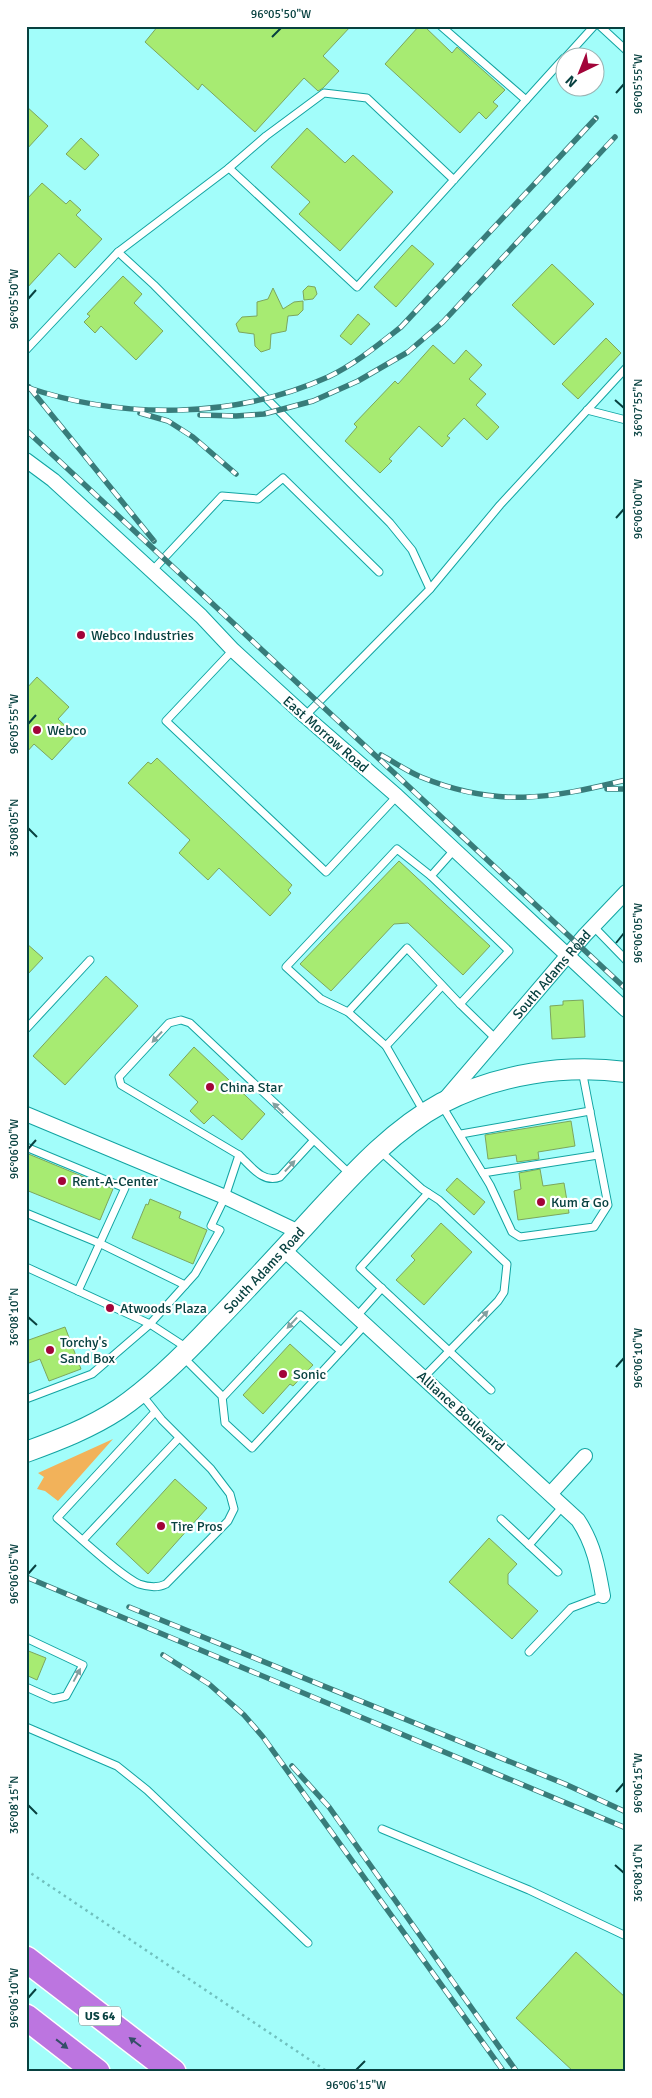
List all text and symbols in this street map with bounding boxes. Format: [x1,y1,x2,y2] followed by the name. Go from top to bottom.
[251,7,311,22] text: 96°05'50"W
[554,48,604,98] north arrow
[631,54,646,114] text: 96°05'55"W
[562,72,581,91] text: N
[7,269,22,329] text: 96°05'50"W
[631,379,646,437] text: 36°07'55"N
[631,479,646,539] text: 96°06'00"W
[91,627,194,644] place label: Webco Industries
[75,629,87,641] marker: Webco Industries
[279,693,372,776] street label: East Morrow Road
[7,694,22,754] text: 96°05'55"W
[47,722,87,739] place label: Webco
[31,724,43,736] marker: Webco
[7,799,22,857] text: 36°08'05"N
[631,903,646,963] text: 96°06'05"W
[509,926,594,1023] street label: South Adams Road
[151,1030,163,1042] one-way arrow
[220,1079,283,1096] place label: China Star
[204,1081,216,1093] marker: China Star
[272,1102,284,1114] one-way arrow
[7,1119,22,1179] text: 96°06'00"W
[284,1161,296,1173] one-way arrow
[72,1173,159,1190] place label: Rent-A-Center
[56,1175,68,1187] marker: Rent-A-Center
[551,1194,609,1211] place label: Kum & Go
[535,1196,547,1208] marker: Kum & Go
[220,1224,309,1317] street label: South Adams Road
[7,1288,22,1346] text: 36°08'10"N
[120,1300,207,1317] place label: Atwoods Plaza
[104,1302,116,1314] marker: Atwoods Plaza
[477,1310,489,1322] one-way arrow
[286,1316,298,1328] one-way arrow
[631,1328,646,1388] text: 96°06'10"W
[60,1334,116,1367] place label: Torchy's Sand Box
[44,1344,56,1356] marker: Torchy's Sand Box
[293,1366,326,1383] place label: Sonic
[277,1368,289,1380] marker: Sonic
[413,1368,508,1455] street label: Alliance Boulevard
[171,1518,223,1535] place label: Tire Pros
[155,1520,167,1532] marker: Tire Pros
[7,1544,22,1604] text: 96°06'05"W
[73,1668,81,1683] one-way arrow
[631,1753,646,1813] text: 96°06'15"W
[7,1776,22,1834] text: 36°08'15"N
[631,1844,646,1902] text: 36°08'10"N
[7,1968,22,2028] text: 96°06'10"W
[79,2006,121,2025] road number: US 64
[128,2037,142,2047] one-way arrow
[55,2039,68,2050] one-way arrow
[326,2078,386,2093] text: 96°06'15"W

